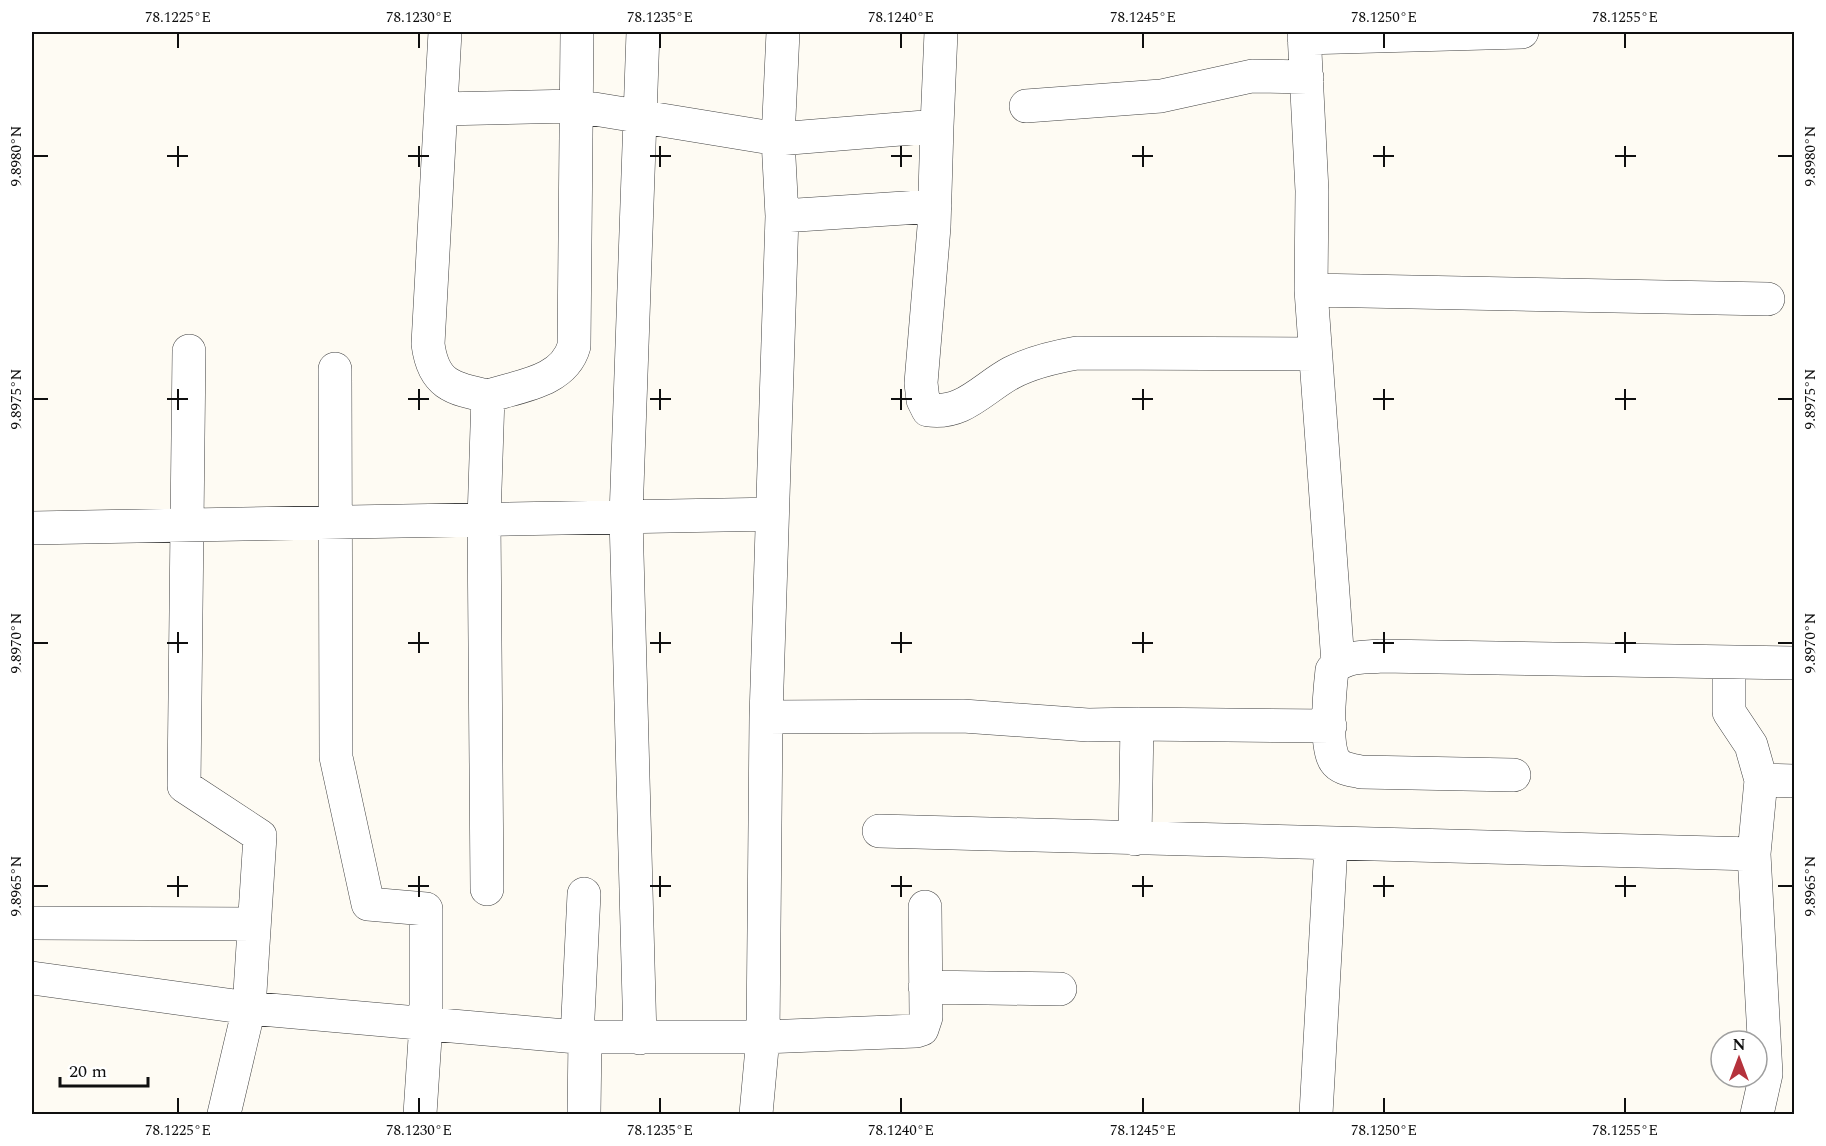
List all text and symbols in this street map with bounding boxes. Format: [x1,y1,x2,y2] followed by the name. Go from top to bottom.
[145,6,211,29] text: 78.1225°E
[386,6,452,29] text: 78.1230°E
[627,6,693,29] text: 78.1235°E
[868,6,934,29] text: 78.1240°E
[1110,6,1176,29] text: 78.1245°E
[1351,6,1417,29] text: 78.1250°E
[1592,6,1658,29] text: 78.1255°E
[5,126,28,186] text: 9.8980°N
[1799,126,1822,186] text: 9.8980°N
[5,369,28,429] text: 9.8975°N
[1799,369,1822,429] text: 9.8975°N
[5,613,28,673] text: 9.8970°N
[1799,613,1822,673] text: 9.8970°N
[5,856,28,916] text: 9.8965°N
[1799,856,1822,916] text: 9.8965°N
[1709,1029,1769,1089] north arrow
[1732,1033,1746,1057] text: N
[60,1050,148,1088] scale bar
[69,1058,107,1085] text: 20 m
[145,1119,211,1142] text: 78.1225°E
[386,1119,452,1142] text: 78.1230°E
[627,1119,693,1142] text: 78.1235°E
[868,1119,934,1142] text: 78.1240°E
[1110,1119,1176,1142] text: 78.1245°E
[1351,1119,1417,1142] text: 78.1250°E
[1592,1119,1658,1142] text: 78.1255°E

